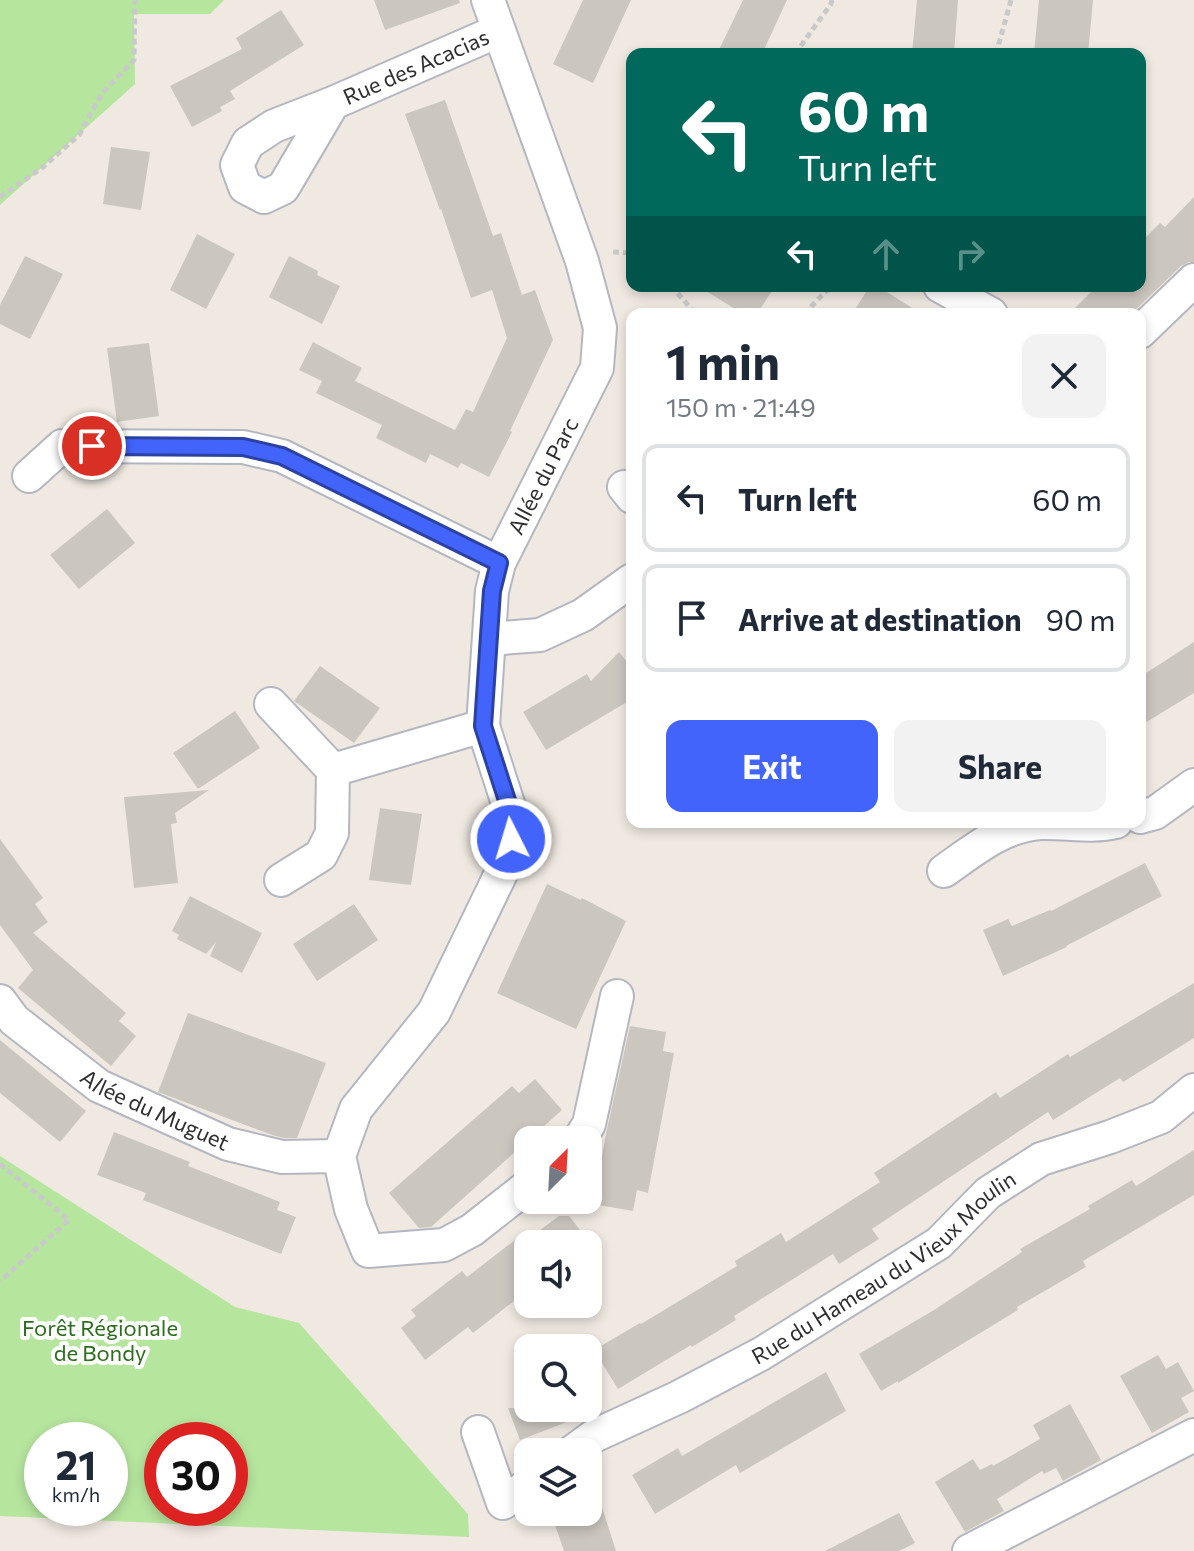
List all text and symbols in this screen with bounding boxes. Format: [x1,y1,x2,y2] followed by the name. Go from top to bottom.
[339,23,493,110] street label: Rue des Acacias
[798,75,929,144] text: 60 m
[666,80,770,184] icon: left
[798,144,937,188] text: Turn left
[780,232,824,276] icon: left
[864,232,908,276] icon: ahead
[948,232,992,276] icon: right
[666,331,780,390] text: 1 min
[1022,334,1106,418] button: close
[666,391,816,422] text: 150 m · 21:49
[58,412,126,480] pin
[502,413,584,539] street label: Allée du Parc
[70,424,114,468] icon: arrive
[670,476,714,520] icon: left
[738,480,857,517] text: Turn left
[1032,480,1102,517] text: 60 m
[670,596,714,640] icon: arrive
[738,600,1022,637] text: Arrive at destination
[1046,600,1115,637] text: 90 m
[666,720,878,812] button: Exit
[894,720,1106,812] button: Share
[469,797,553,881] position arrow
[75,1063,234,1156] street label: Allée du Muguet
[514,1126,602,1214] north arrow
[514,1126,602,1526] map controls
[747,1165,1021,1370] street label: Rue du Hameau du Vieux Moulin
[514,1230,602,1318] button: sound
[22,1314,178,1366] park label: Forêt Régionale de Bondy
[514,1334,602,1422] button: search
[144,1422,248,1526] speed limit sign: 30
[514,1438,602,1526] button: layers
[56,1439,96,1488] text: 21
[52,1482,100,1506] text: km/h

